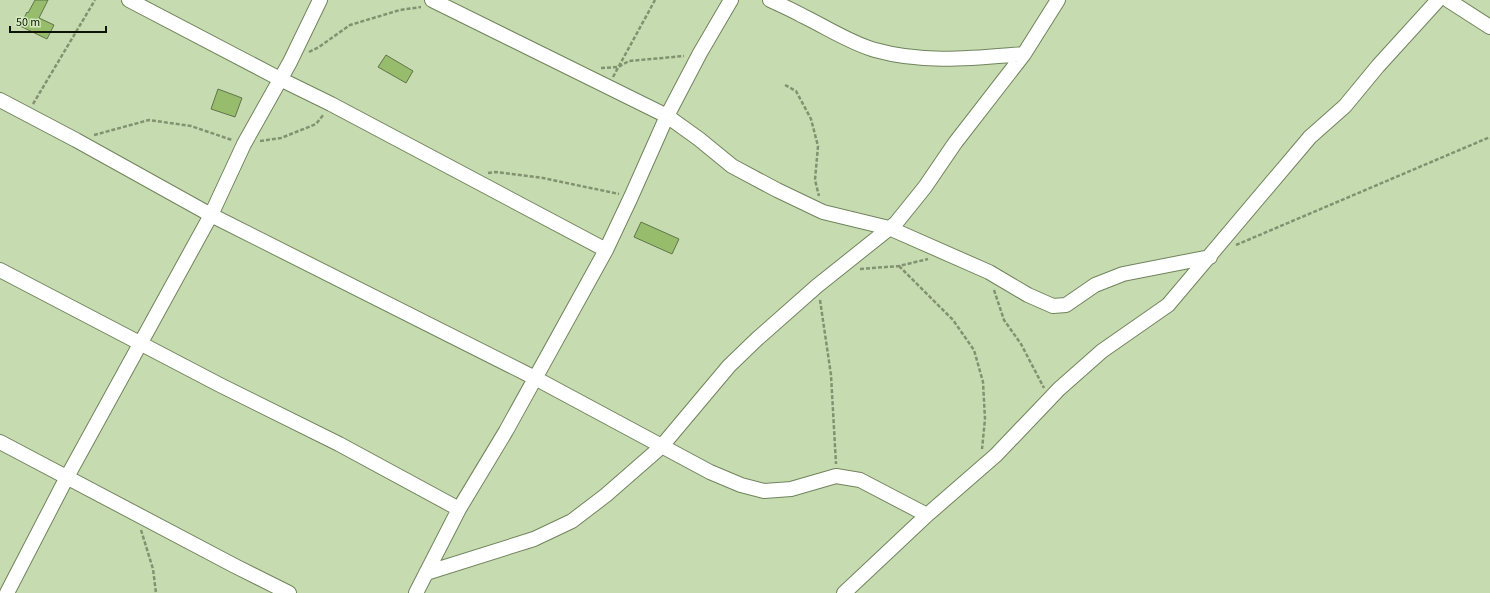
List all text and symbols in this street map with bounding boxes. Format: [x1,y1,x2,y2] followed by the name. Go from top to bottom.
[10,8,106,34] scale bar
[16,14,40,31] text: 50 m

